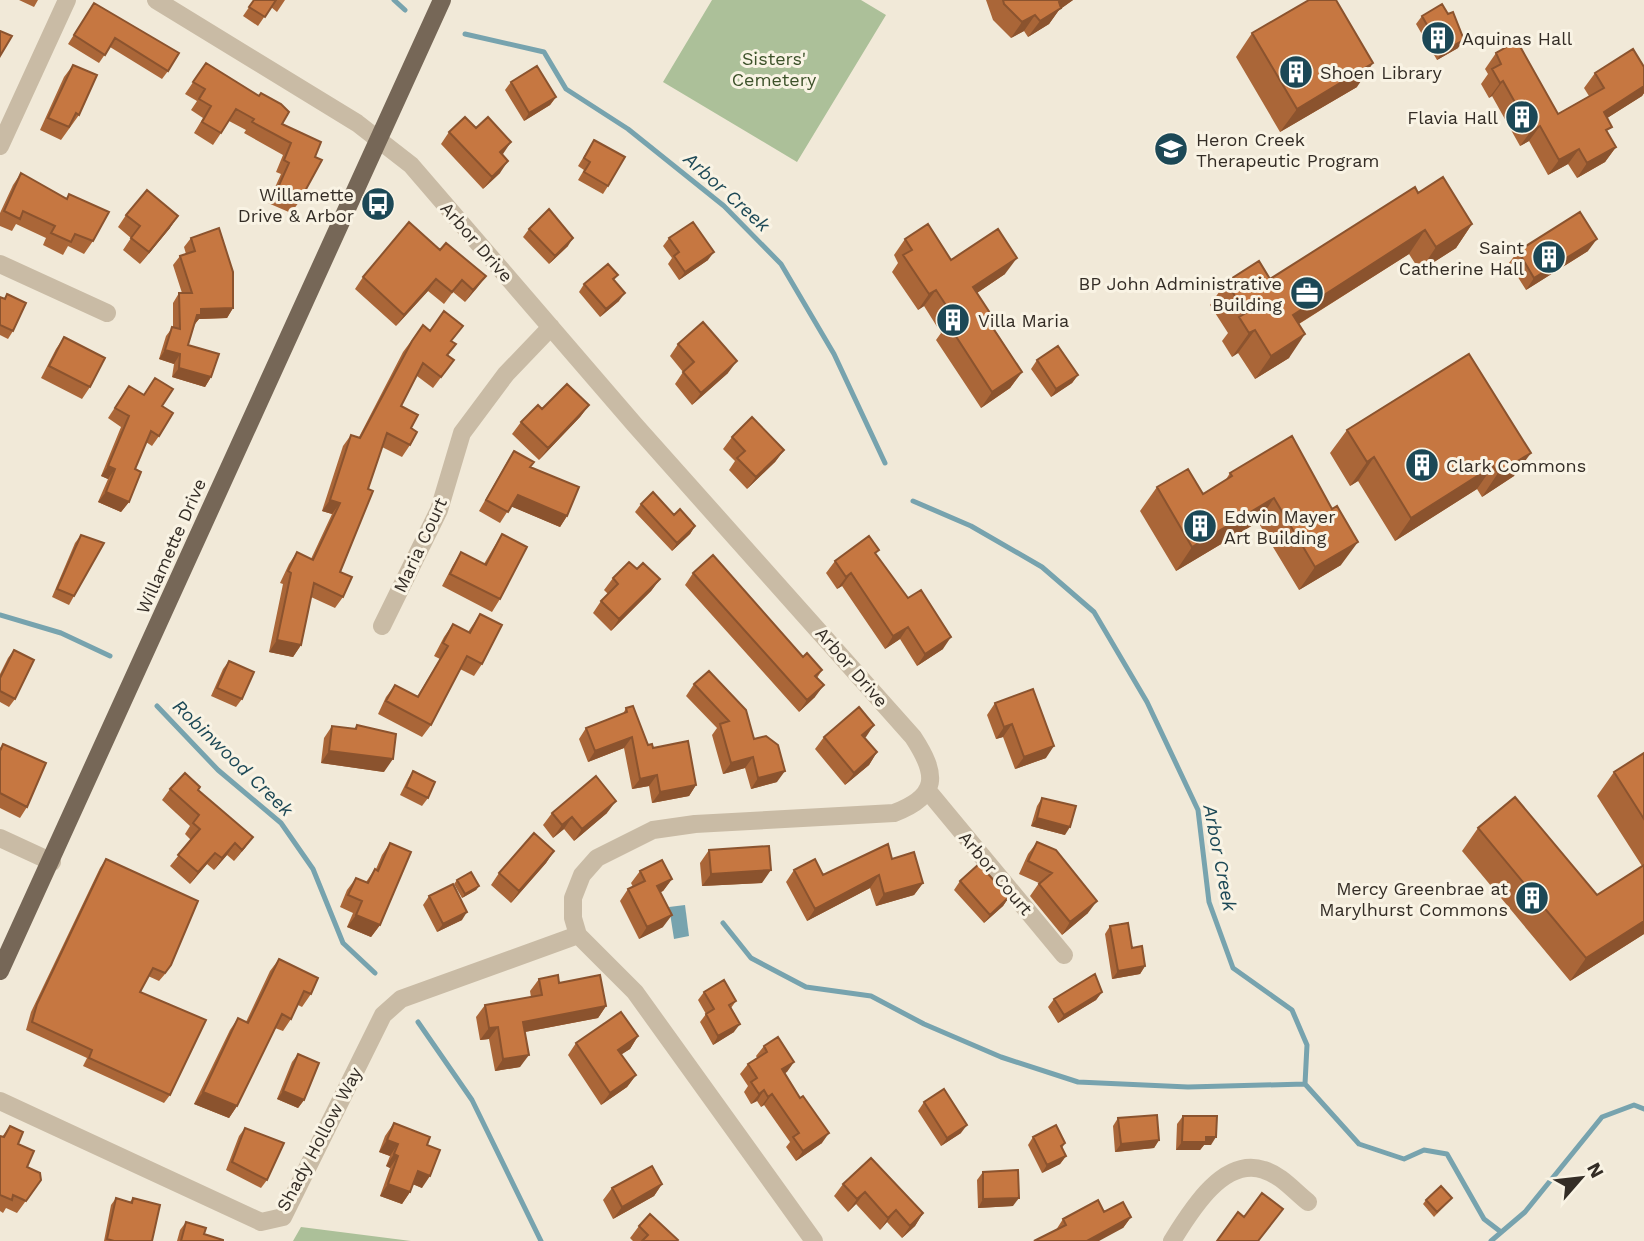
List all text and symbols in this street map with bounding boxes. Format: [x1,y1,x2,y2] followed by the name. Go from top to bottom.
[1419,19,1457,57] building icon: Aquinas Hall
[1462,28,1573,49] place label: Aquinas Hall
[732,48,817,90] park label: Sisters' Cemetery
[1277,53,1315,91] building icon: Shoen Library
[1320,62,1443,83] place label: Shoen Library
[1503,98,1541,136] building icon: Flavia Hall
[1407,107,1498,128] place label: Flavia Hall
[1196,129,1380,171] place label: Heron Creek Therapeutic Program
[1152,130,1190,168] school or university icon: Heron Creek Therapeutic Program
[679,147,775,237] water label: Arbor Creek
[238,184,354,226] place label: Willamette Drive & Arbor
[359,185,397,223] bus stop icon: Willamette Drive & Arbor
[437,198,517,286] street label: Arbor Drive
[1399,237,1524,279] place label: Saint Catherine Hall
[1530,238,1568,276] building icon: Saint Catherine Hall
[1079,273,1282,315] place label: BP John Administrative Building
[1288,274,1326,312] office icon: BP John Administrative Building
[934,301,972,339] building icon: Villa Maria
[978,310,1069,331] place label: Villa Maria
[1403,446,1441,484] building icon: Clark Commons
[1446,455,1586,476] place label: Clark Commons
[132,475,210,617] street label: Willamette Drive
[389,494,451,596] street label: Maria Court
[1224,506,1336,548] place label: Edwin Mayer Art Building
[1181,507,1219,545] building icon: Edwin Mayer Art Building
[812,623,892,711] street label: Arbor Drive
[168,695,298,822] water label: Robinwood Creek
[1198,802,1242,914] water label: Arbor Creek
[955,827,1037,920] street label: Arbor Court
[1319,878,1508,920] place label: Mercy Greenbrae at Marylhurst Commons
[1513,879,1551,917] building icon: Mercy Greenbrae at Marylhurst Commons
[272,1063,366,1215] street label: Shady Hollow Way
[1546,1143,1616,1213] north arrow
[1582,1159,1609,1182] text: N

